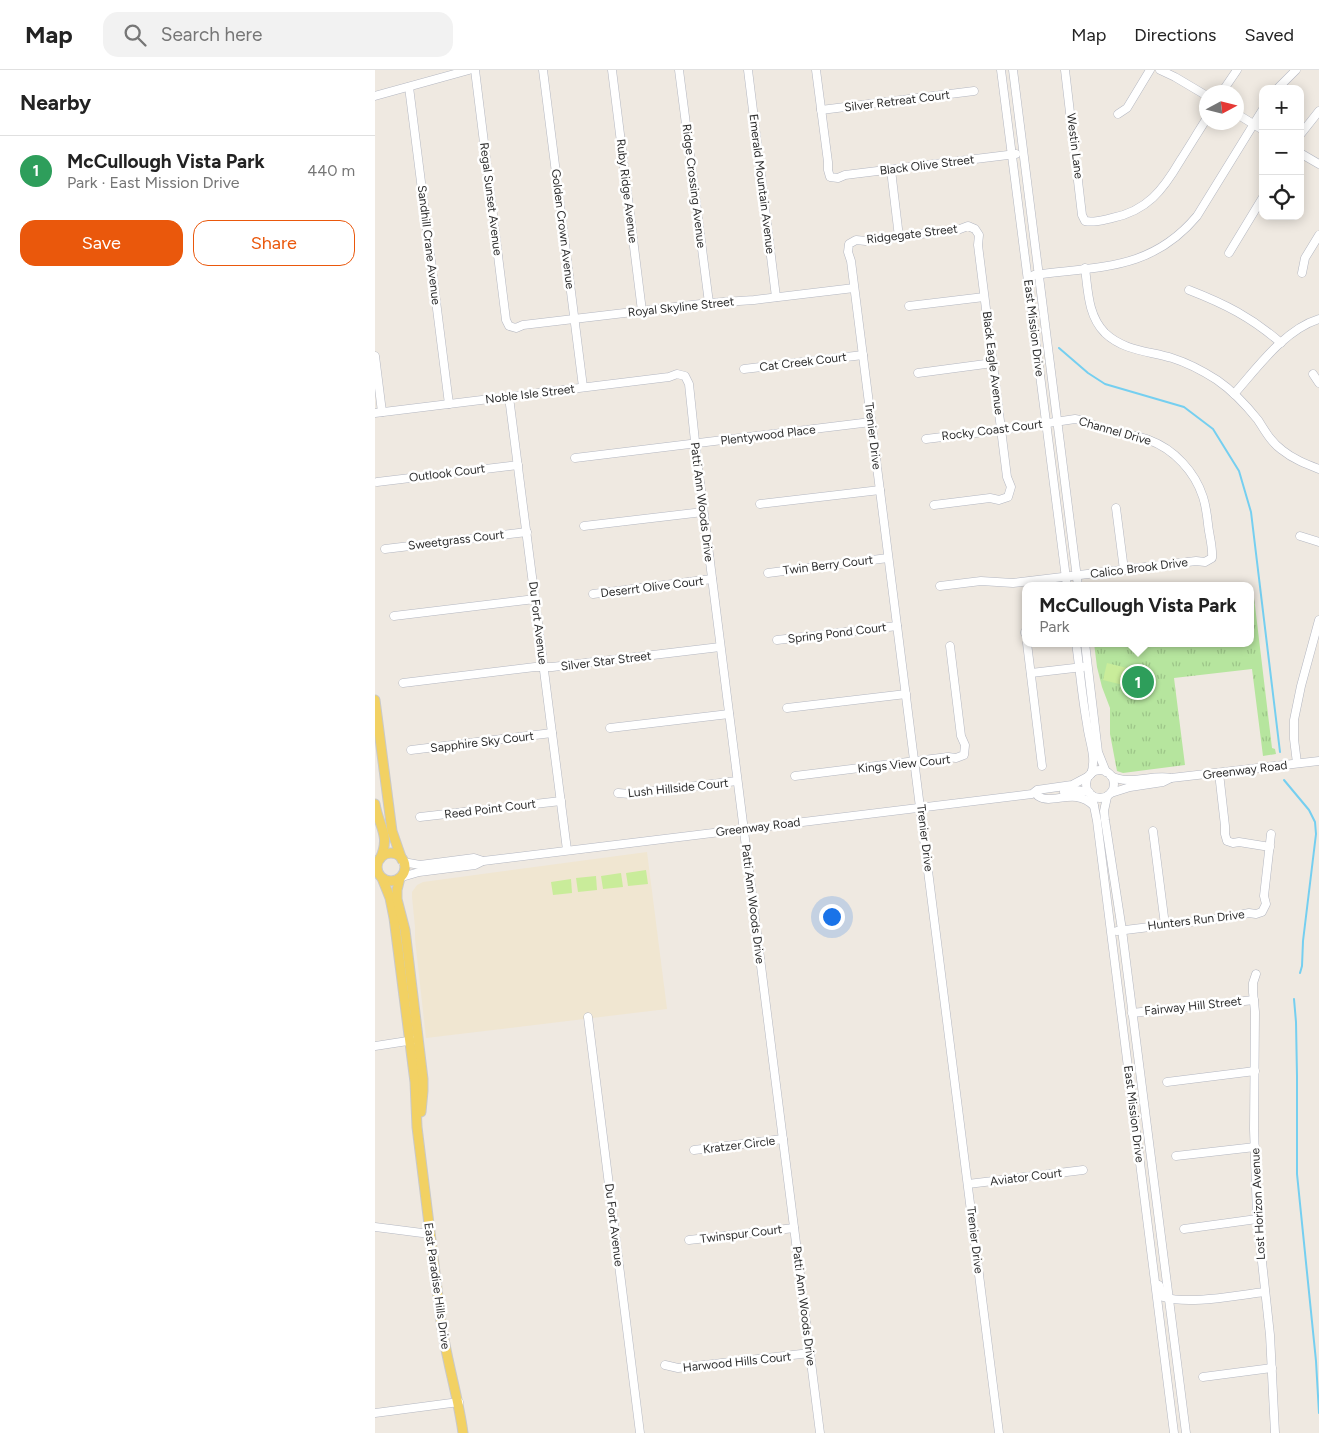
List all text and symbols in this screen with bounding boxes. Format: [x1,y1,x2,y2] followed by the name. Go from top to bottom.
[103,12,453,57] search box
[25,20,73,49] text: Map
[121,21,149,49] icon: search
[161,23,262,46] text: Search here
[1071,24,1106,46] text: Map
[1134,24,1216,46] text: Directions
[1244,24,1294,46] text: Saved
[1199,85,1244,130] north arrow
[1259,85,1304,220] map controls
[1259,85,1304,130] button: +
[843,88,951,114] street label: Silver Retreat Court
[20,90,91,115] text: Nearby
[746,113,778,255] street label: Emerald Mountain Avenue
[1064,113,1086,180] street label: Westin Lane
[679,123,709,249] street label: Ridge Crossing Avenue
[1259,130,1304,175] button: −
[614,138,640,244] street label: Ruby Ridge Avenue
[477,142,505,257] street label: Regal Sunset Avenue
[67,150,265,173] text: McCullough Vista Park
[879,152,976,178] street label: Black Olive Street
[33,161,39,180] text: 1
[307,161,355,180] text: 440 m
[549,168,577,290] street label: Golden Crown Avenue
[67,173,240,192] text: Park · East Mission Drive
[1259,175,1304,220] button: locate
[415,184,443,306] street label: Sandhill Crane Avenue
[20,220,183,266] button: Save
[193,220,355,266] button: Share
[866,221,959,247] street label: Ridgegate Street
[1021,279,1047,378] street label: East Mission Drive
[627,294,735,320] street label: Royal Skyline Street
[980,310,1006,416] street label: Black Eagle Avenue
[759,350,848,374] street label: Cat Creek Court
[484,382,576,406] street label: Noble Isle Street
[862,402,884,471] street label: Trenier Drive
[1077,414,1153,448] street label: Channel Drive
[941,417,1044,443] street label: Rocky Coast Court
[720,422,817,448] street label: Plentywood Place
[688,441,716,563] street label: Patti Ann Woods Drive
[408,461,486,485] street label: Outlook Court
[407,527,505,553] street label: Sweetgrass Court
[782,552,874,577] street label: Twin Berry Court
[1089,555,1189,581] street label: Calico Brook Drive
[600,574,705,600] street label: Deserrt Olive Court
[526,581,550,666] street label: Du Fort Avenue
[1022,582,1254,647] popup
[1039,594,1237,617] text: McCullough Vista Park
[1039,617,1070,636] text: Park
[787,620,888,646] street label: Spring Pond Court
[560,648,653,673] street label: Silver Star Street
[1122,663,1154,701] pin: 1
[429,729,535,755] street label: Sapphire Sky Court
[857,752,952,776] street label: Kings View Court
[1202,758,1288,782] street label: Greenway Road
[627,776,729,800] street label: Lush Hillside Court
[443,796,537,822] street label: Reed Point Court
[914,804,936,873] street label: Trenier Drive
[715,815,801,839] street label: Greenway Road
[739,843,767,965] street label: Patti Ann Woods Drive
[819,904,845,930] your location
[1147,907,1246,933] street label: Hunters Run Drive
[1144,994,1243,1018] street label: Fairway Hill Street
[1121,1065,1147,1164] street label: East Mission Drive
[702,1134,776,1156] street label: Kratzer Circle
[1248,1147,1268,1260] street label: Lost Horizon Avenue
[989,1166,1063,1188] street label: Aviator Court
[602,1183,626,1268] street label: Du Fort Avenue
[964,1206,986,1275] street label: Trenier Drive
[421,1222,453,1351] street label: East Paradise Hills Drive
[699,1222,783,1246] street label: Twinspur Court
[790,1245,818,1367] street label: Patti Ann Woods Drive
[682,1349,792,1375] street label: Harwood Hills Court

